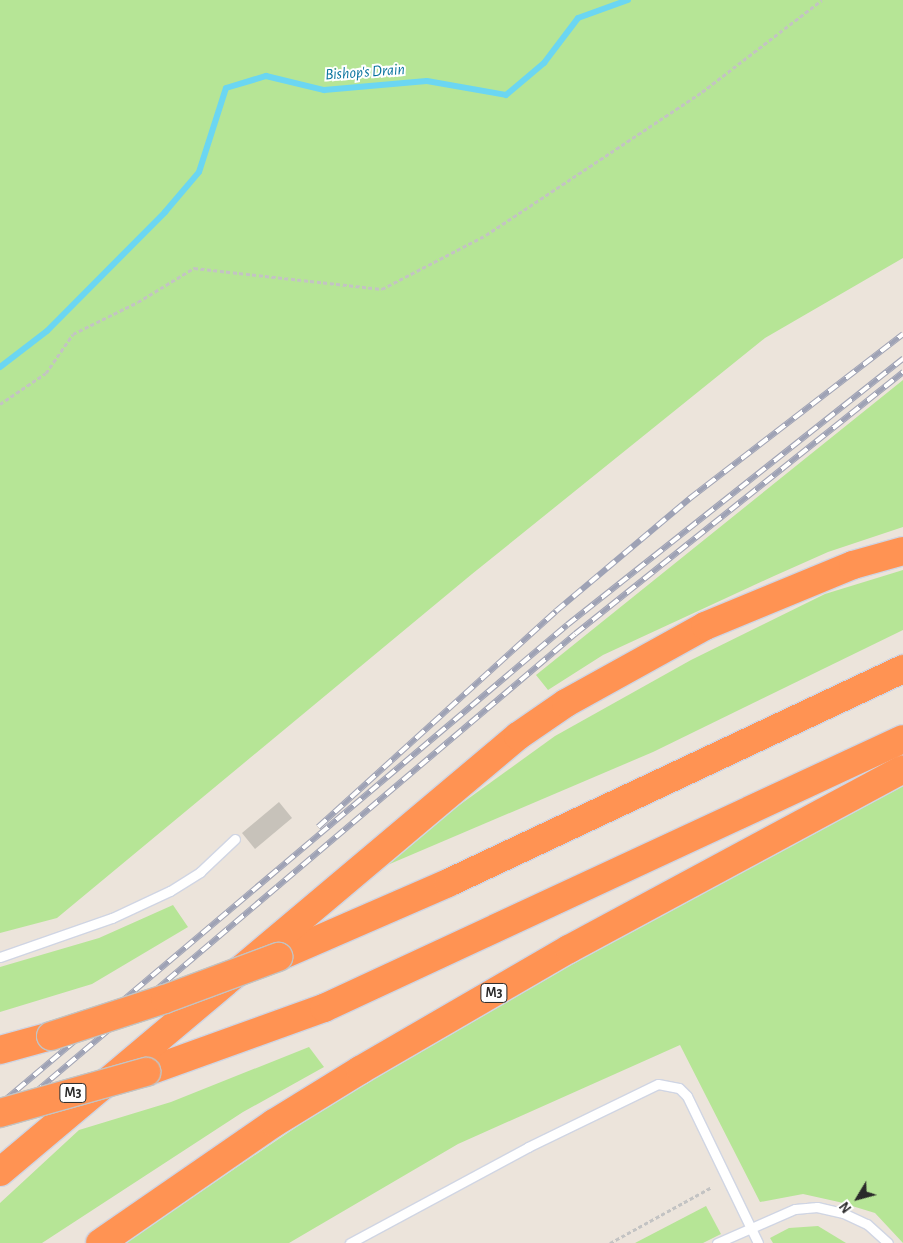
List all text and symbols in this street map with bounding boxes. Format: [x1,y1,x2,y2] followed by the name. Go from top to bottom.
[324,60,406,84] water label: Bishop's Drain
[480,981,508,1004] road number: M3
[59,1082,87,1104] road number: M3
[833,1173,883,1223] north arrow
[838,1199,855,1215] text: N

